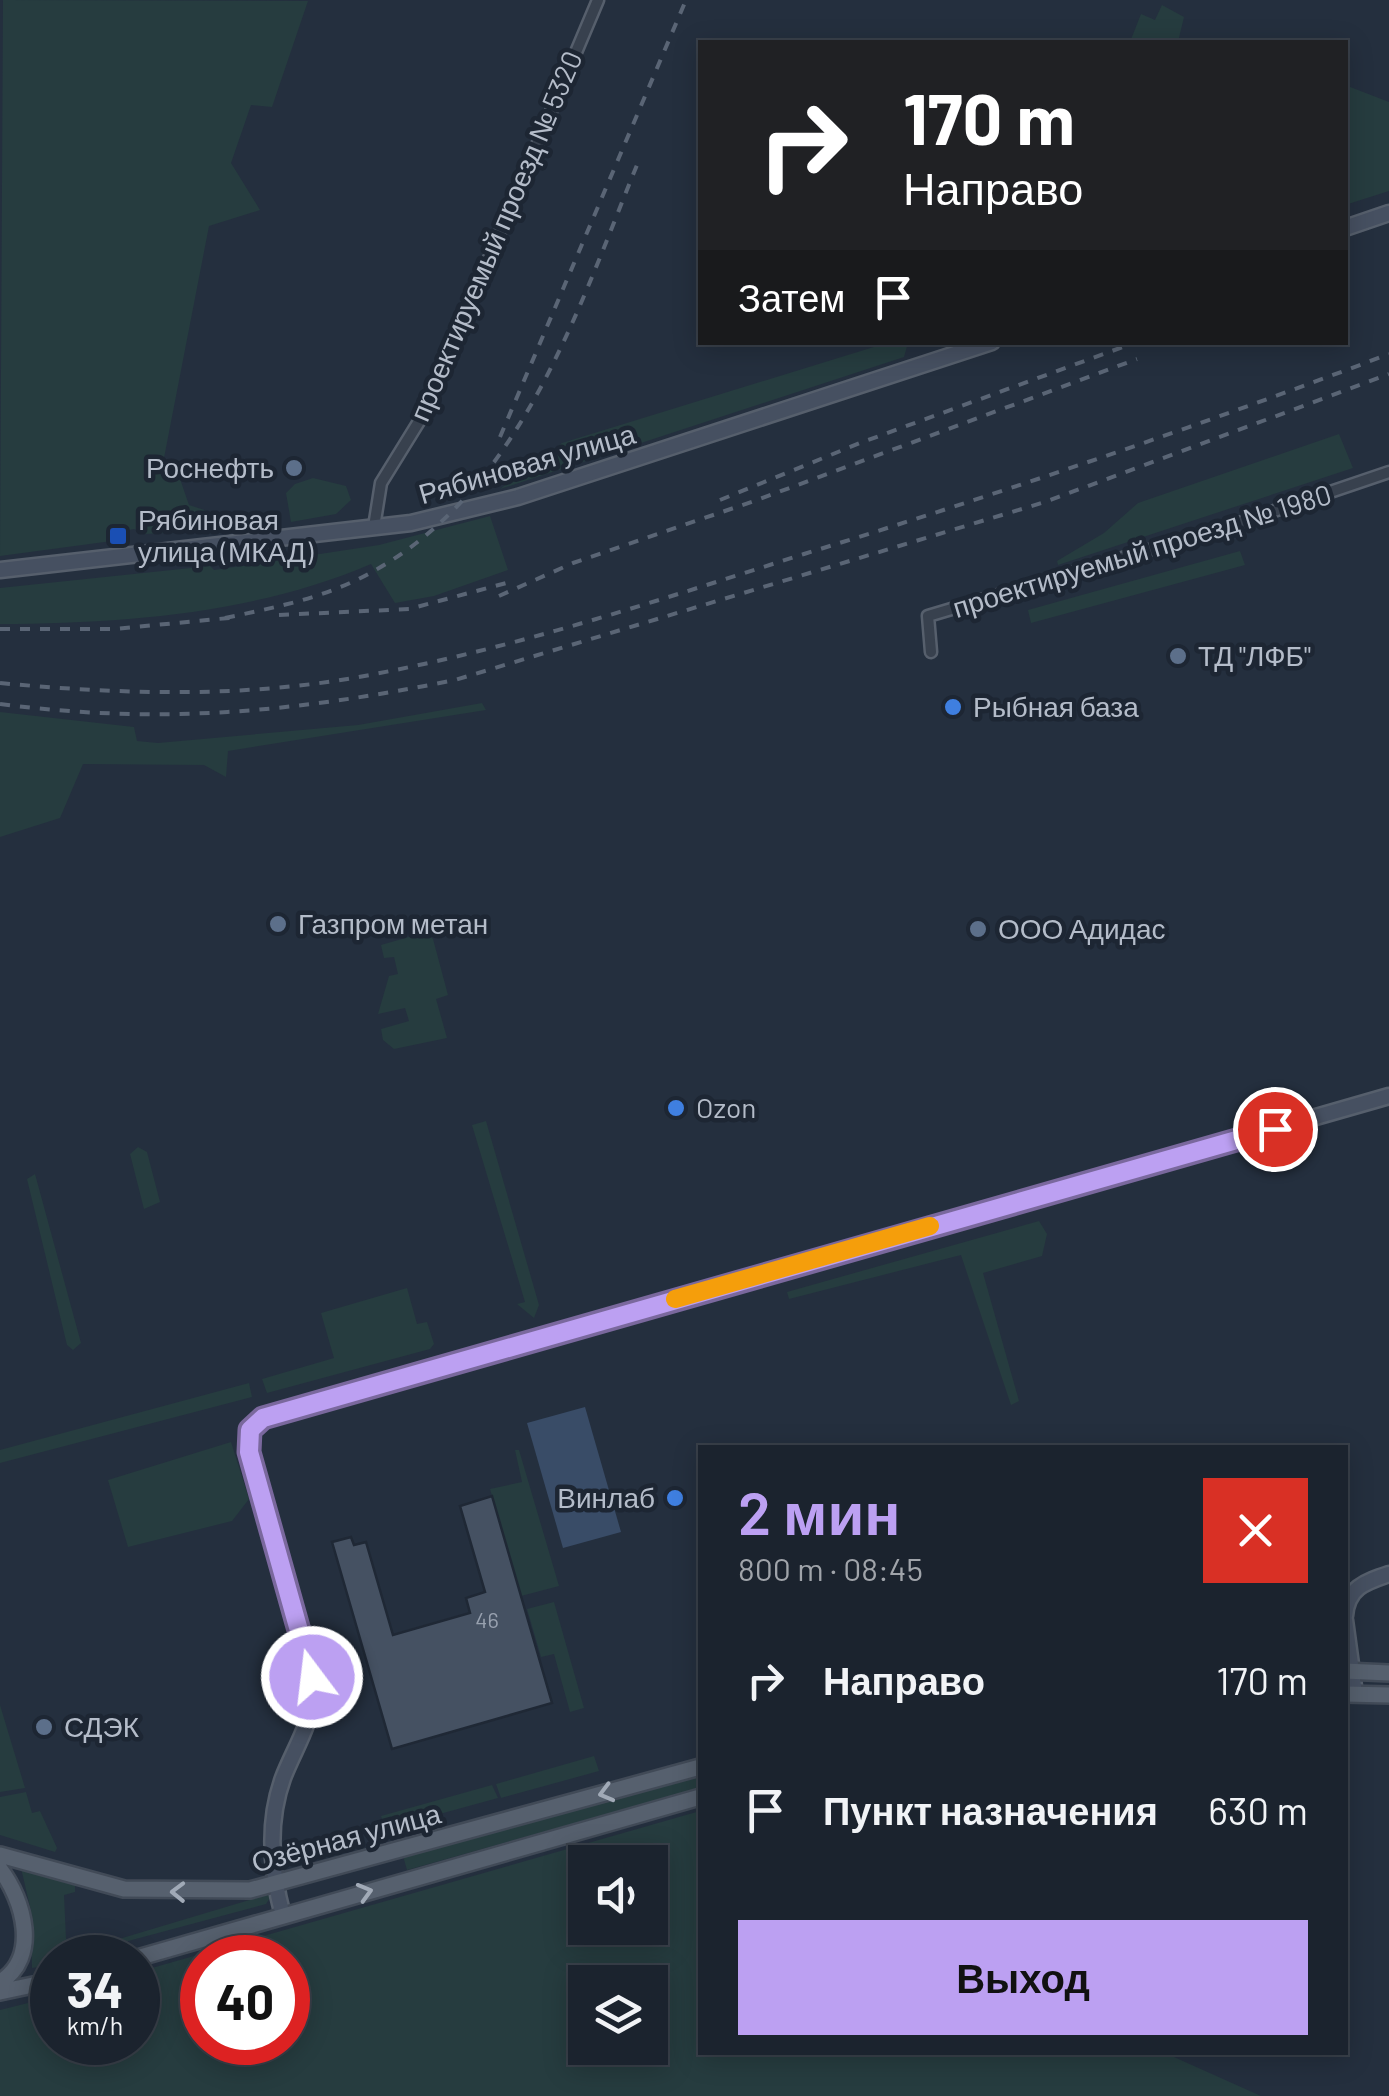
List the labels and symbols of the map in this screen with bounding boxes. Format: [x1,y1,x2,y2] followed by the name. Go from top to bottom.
[402,45,589,426] street label: проектируемый проезд № 5320
[415,416,639,510] street label: Рябиновая улица
[146,450,274,484] place label: Роснефть
[283,457,305,479] marker: Роснефть
[948,476,1335,624] street label: проектируемый проезд № 1980
[138,502,314,568] place label: Рябиновая улица (МКАД)
[107,525,129,547] marker: Рябиновая улица (МКАД)
[1198,638,1311,672] place label: ТД "ЛФБ"
[1167,645,1189,667] marker: ТД "ЛФБ"
[973,689,1139,723] place label: Рыбная база
[942,696,964,718] marker: Рыбная база
[298,906,488,940] place label: Газпром метан
[998,911,1166,945] place label: ООО Адидас
[267,913,289,935] marker: Газпром метан
[967,918,989,940] marker: ООО Адидас
[1233,1087,1318,1172] pin
[696,1090,756,1124] place label: Ozon
[665,1097,687,1119] marker: Ozon
[557,1480,655,1514] place label: Винлаб
[664,1487,686,1509] marker: Винлаб
[475,1606,499,1632] house number: 46
[260,1625,364,1729] position arrow
[64,1709,140,1743] place label: СДЭК
[33,1716,55,1738] marker: СДЭК
[598,1782,615,1803] one-way arrow
[247,1795,444,1879] street label: Озёрная улица
[170,1881,186,1903] one-way arrow
[356,1883,373,1904] one-way arrow
[180,1935,310,2065] speed limit sign: 40

